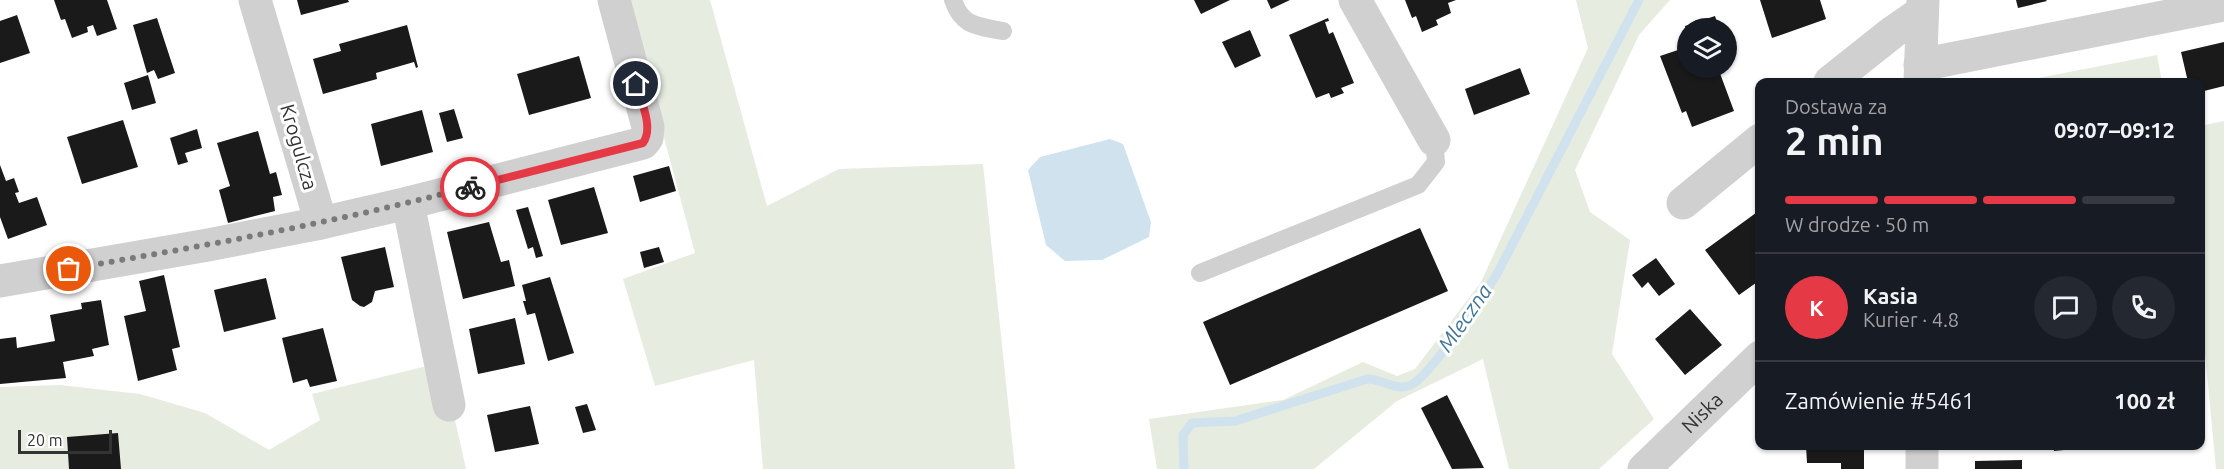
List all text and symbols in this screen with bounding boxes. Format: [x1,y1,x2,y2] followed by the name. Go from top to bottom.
[1677,18,1737,78] map controls
[1677,18,1737,78] button: layers
[610,58,661,109] pin
[619,67,652,100] icon: home
[1785,95,1887,118] text: Dostawa za
[276,101,323,192] street label: Krogulcza
[2054,117,2175,142] text: 09:07–09:12
[1785,119,1884,162] text: 2 min
[440,157,500,217] courier
[454,171,487,204] icon: bike
[1785,213,1929,236] text: W drodze · 50 m
[43,243,94,294] pin
[52,252,85,285] icon: bag
[2034,276,2097,339] button: chat
[2112,276,2175,339] button: phone
[1432,279,1496,356] water label: Mleczna
[1863,283,1918,308] text: Kasia
[1809,295,1824,320] text: K
[1863,308,1959,331] text: Kurier · 4.8
[1677,387,1727,437] street label: Niska
[1785,388,1974,413] text: Zamówienie #5461
[2114,388,2175,413] text: 100 zł
[18,427,112,454] scale bar
[27,431,63,449] text: 20 m

